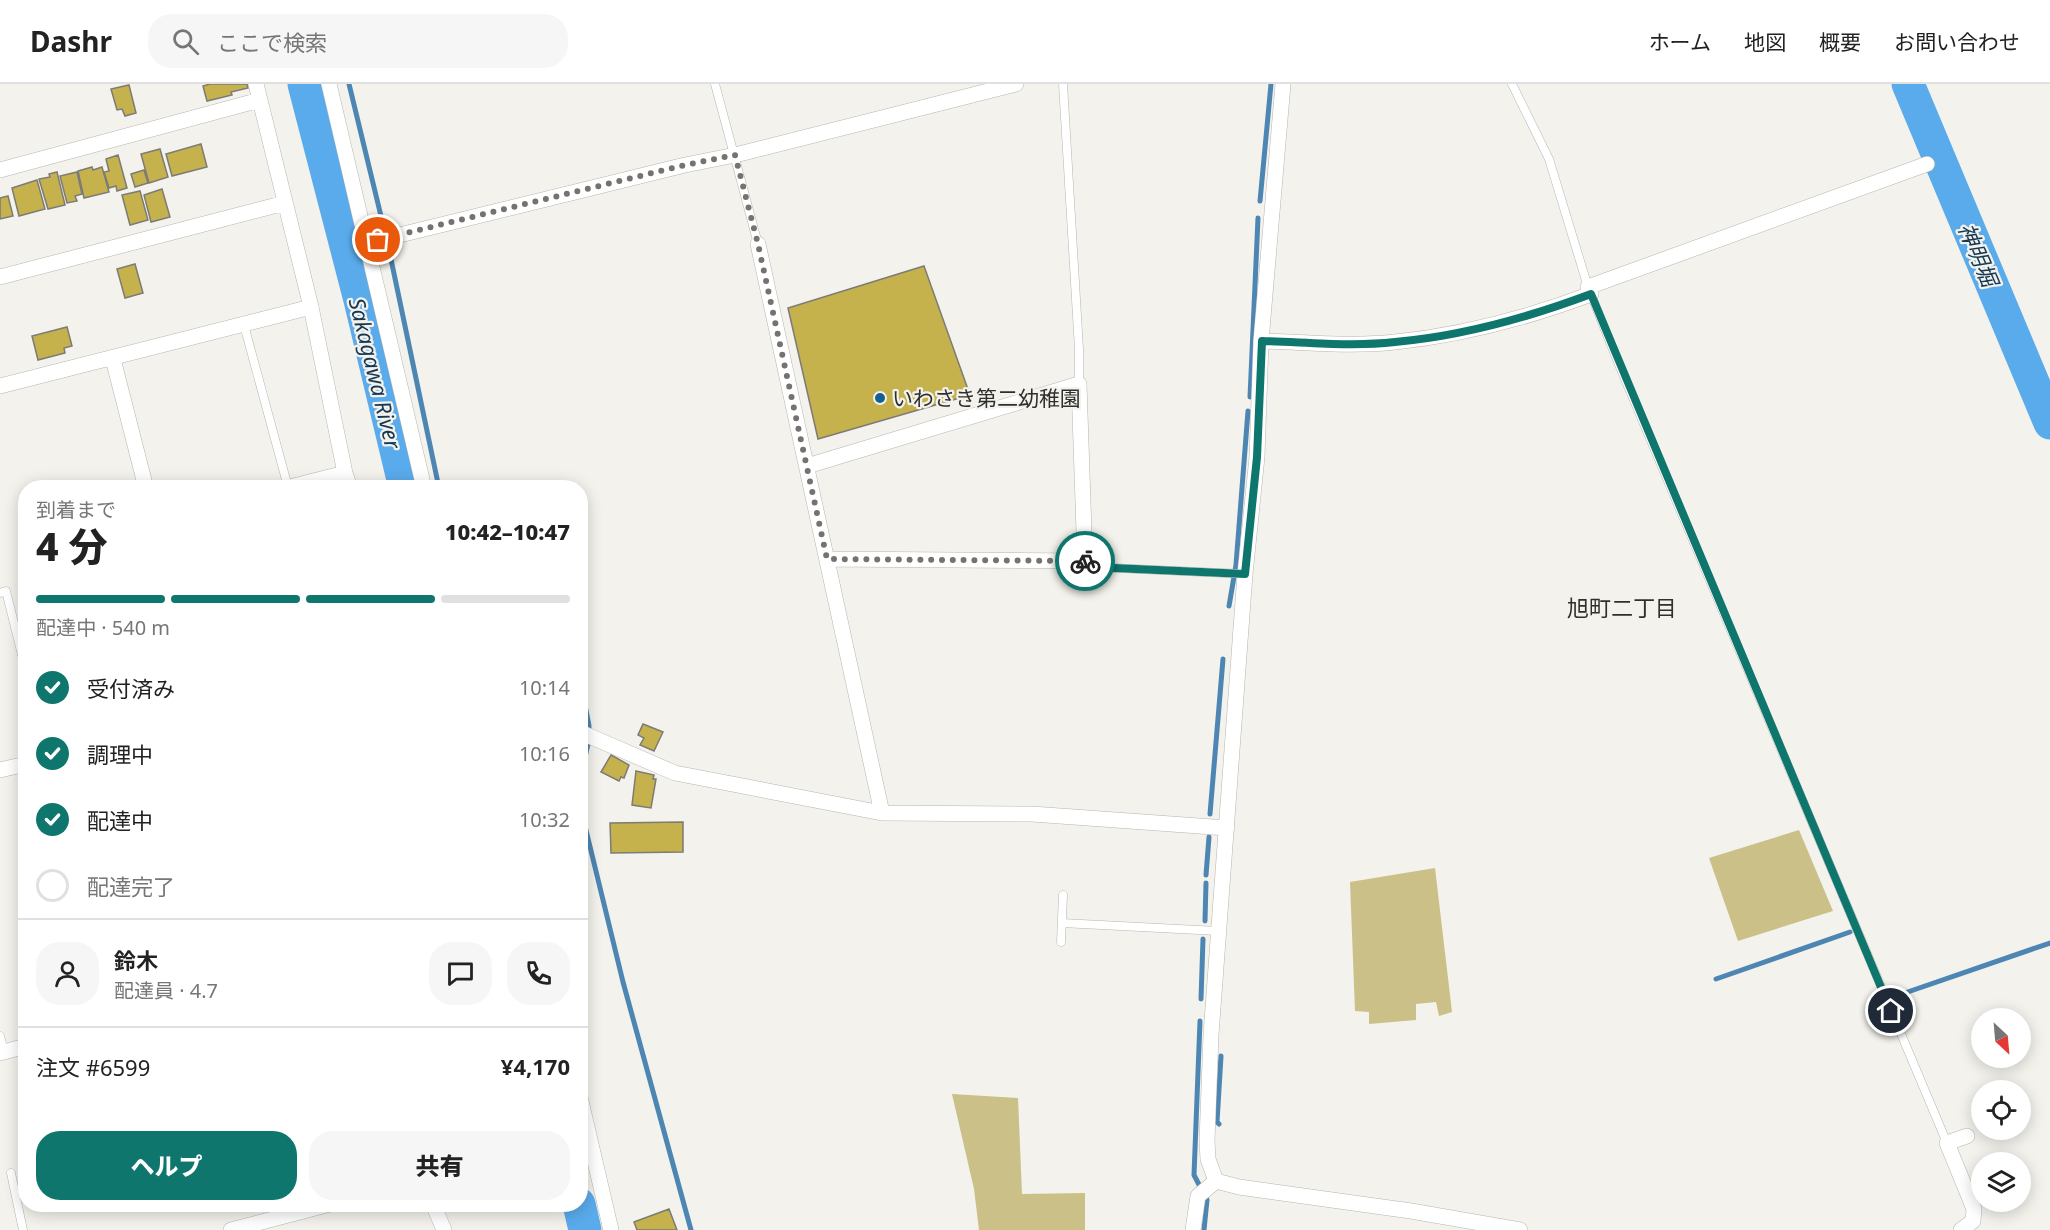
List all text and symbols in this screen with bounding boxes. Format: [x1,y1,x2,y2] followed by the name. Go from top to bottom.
[148,14,568,68] search box
[30,22,112,60] text: Dashr
[169,25,202,58] icon: search
[217,27,327,57] text: ここで検索
[1649,28,1711,56] text: ホーム
[1744,28,1786,56] text: 地図
[1819,28,1861,56] text: 概要
[1894,28,2020,56] text: お問い合わせ
[352,214,403,265] pin
[1952,218,2007,293] water label: 神明堀
[361,223,394,256] icon: bag
[343,294,410,453] water label: Sakagawa River
[892,384,1081,412] place label: いわさき第二幼稚園
[873,391,887,405] marker: いわさき第二幼稚園
[36,496,116,523] text: 到着まで
[445,516,570,546] text: 10:42–10:47
[36,519,108,572] text: 4 分
[1055,531,1115,591] courier
[1069,545,1102,578] icon: bike
[1567,592,1677,622] district label: 旭町二丁目
[36,614,170,641] text: 配達中 · 540 m
[36,671,69,704] icon: check
[87,673,175,703] text: 受付済み
[519,674,570,701] text: 10:14
[36,737,69,770] icon: check
[87,739,153,769] text: 調理中
[519,740,570,767] text: 10:16
[36,803,69,836] icon: check
[87,805,153,835] text: 配達中
[519,806,570,833] text: 10:32
[87,871,175,901] text: 配達完了
[36,942,99,1005] button: person
[429,942,492,1005] button: chat
[507,942,570,1005] button: phone
[114,945,158,975] text: 鈴木
[114,977,218,1004] text: 配達員 · 4.7
[1865,985,1916,1036] pin
[1874,994,1907,1027] icon: home
[1971,1008,2031,1068] north arrow
[1971,1008,2031,1212] map controls
[501,1051,570,1081] text: ¥4,170
[36,1052,150,1082] text: 注文 #6599
[1971,1080,2031,1140] button: locate
[36,1131,297,1200] button: ヘルプ
[309,1131,570,1200] button: 共有
[1971,1152,2031,1212] button: layers

